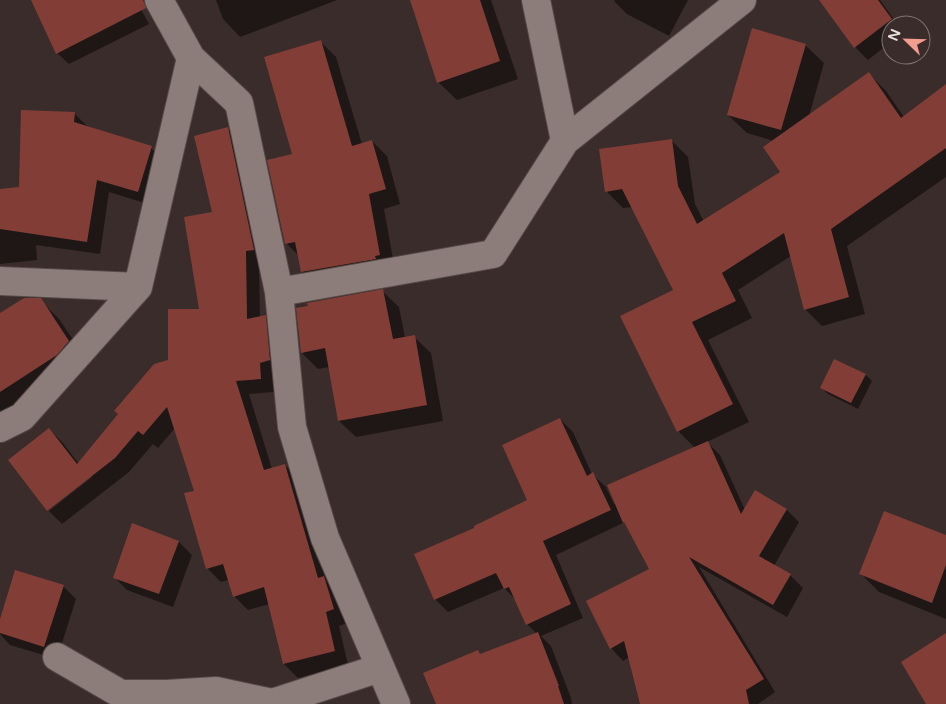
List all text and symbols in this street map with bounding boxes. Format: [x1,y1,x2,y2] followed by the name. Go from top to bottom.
[881,15,931,65] north arrow
[884,27,905,44] text: N

